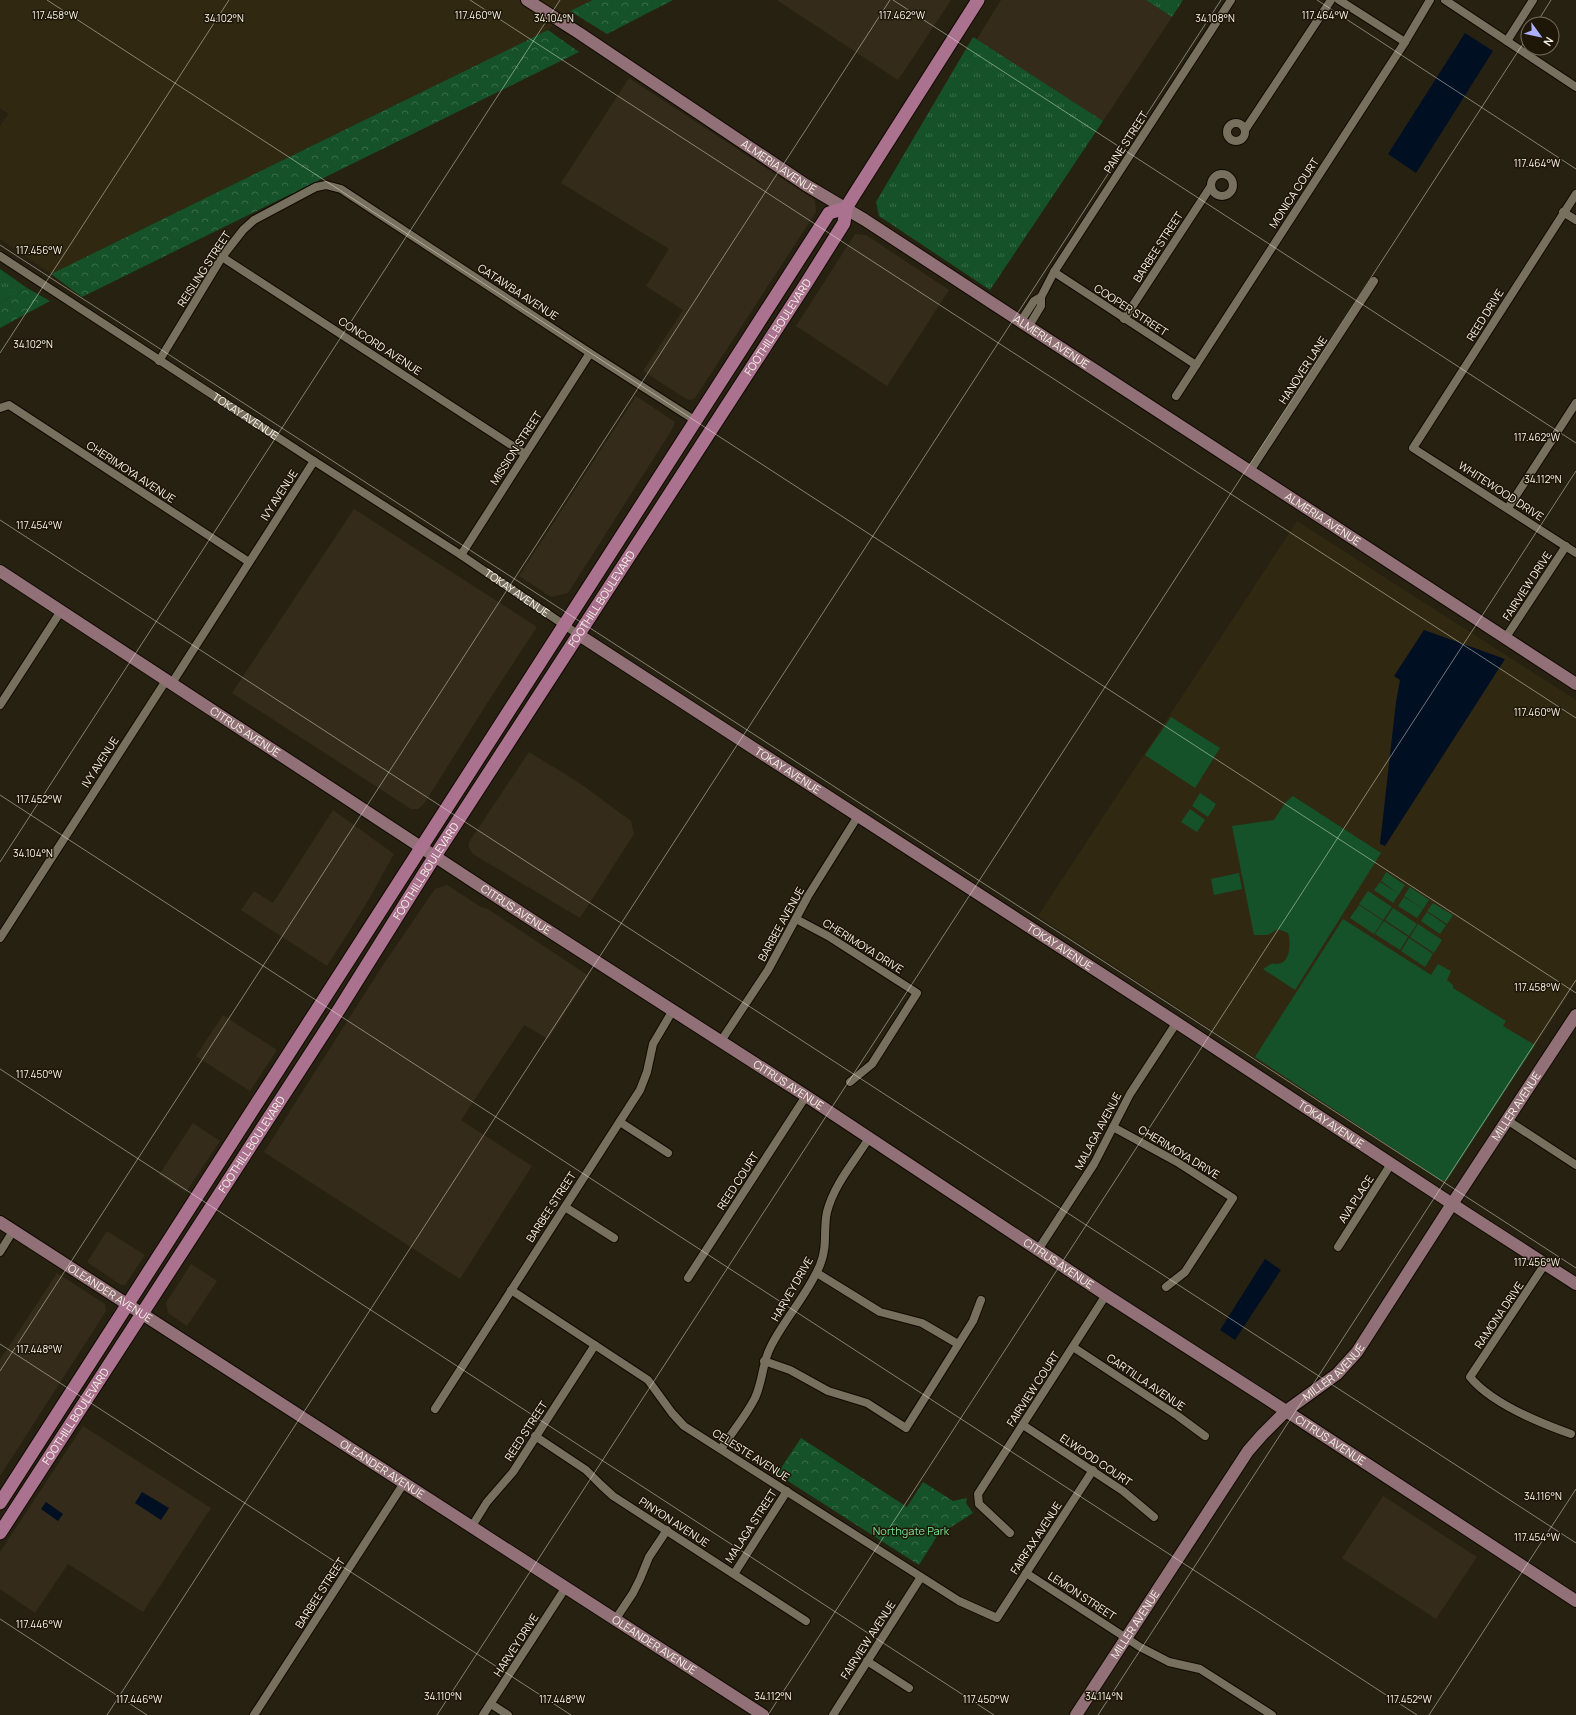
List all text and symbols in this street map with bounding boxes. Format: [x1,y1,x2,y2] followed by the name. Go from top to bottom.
[32,8,79,22] text: 117.458°W
[455,8,502,22] text: 117.460°W
[879,8,926,22] text: 117.462°W
[1302,8,1349,22] text: 117.464°W
[204,11,244,25] text: 34.102°N
[534,11,574,25] text: 34.104°N
[1195,11,1235,25] text: 34.108°N
[1520,16,1560,56] north arrow
[1540,34,1557,49] text: N
[1100,107,1151,176] street label: PAINE STREET
[739,136,820,197] street label: ALMERIA AVENUE
[1265,154,1322,231] street label: MONICA COURT
[1514,156,1561,170] text: 117.464°W
[1129,208,1186,285] street label: BARBEE STREET
[173,228,234,310] street label: REISLING STREET
[16,243,63,257] text: 117.456°W
[475,260,561,323] street label: CATAWBA AVENUE
[741,276,814,378] street label: FOOTHILL BOULEVARD
[1091,280,1171,339] street label: COOPER STREET
[1463,286,1507,344] street label: REED DRIVE
[1011,311,1092,371] street label: ALMERIA AVENUE
[336,313,425,378] street label: CONCORD AVENUE
[1275,333,1330,407] street label: HANOVER LANE
[13,337,53,351] text: 34.102°N
[210,389,282,443] street label: TOKAY AVENUE
[486,408,545,488] street label: MISSION STREET
[1514,430,1561,444] text: 117.462°W
[84,437,179,506] street label: CHERIMOYA AVENUE
[1456,457,1547,524] street label: WHITEWOOD DRIVE
[257,466,301,523] street label: IVY AVENUE
[1524,472,1562,486] text: 34.112°N
[1282,488,1364,549] street label: ALMERIA AVENUE
[16,518,63,532] text: 117.454°W
[564,547,638,650] street label: FOOTHILL BOULEVARD
[1499,548,1555,623] street label: FAIRVIEW DRIVE
[482,565,553,620] street label: TOKAY AVENUE
[207,703,283,760] street label: CITRUS AVENUE
[1514,705,1561,719] text: 117.460°W
[78,733,122,790] street label: IVY AVENUE
[752,743,824,797] street label: TOKAY AVENUE
[16,792,62,806] text: 117.452°W
[389,819,462,922] street label: FOOTHILL BOULEVARD
[13,846,53,860] text: 34.104°N
[478,881,554,937] street label: CITRUS AVENUE
[754,884,807,964] street label: BARBEE AVENUE
[820,915,906,976] street label: CHERIMOYA DRIVE
[1024,919,1096,973] street label: TOKAY AVENUE
[1514,980,1561,994] text: 117.458°W
[751,1056,827,1113] street label: CITRUS AVENUE
[16,1067,63,1081] text: 117.450°W
[1488,1069,1544,1143] street label: MILLER AVENUE
[1071,1089,1124,1172] street label: MALAGA AVENUE
[214,1093,288,1195] street label: FOOTHILL BOULEVARD
[1295,1097,1367,1151] street label: TOKAY AVENUE
[1136,1121,1223,1182] street label: CHERIMOYA DRIVE
[713,1149,762,1213] street label: REED COURT
[522,1168,579,1245] street label: BARBEE STREET
[1334,1172,1377,1226] street label: AVA PLACE
[1021,1234,1097,1292] street label: CITRUS AVENUE
[767,1254,816,1324] street label: HARVEY DRIVE
[1514,1255,1561,1269] text: 117.456°W
[65,1260,155,1326] street label: OLEANDER AVENUE
[1471,1278,1527,1351] street label: RAMONA DRIVE
[1299,1340,1368,1404] street label: MILLER AVENUE
[16,1342,63,1356] text: 117.448°W
[1003,1348,1063,1429] street label: FAIRVIEW COURT
[1104,1350,1188,1413] street label: CARTILLA AVENUE
[38,1365,112,1467] street label: FOOTHILL BOULEVARD
[501,1398,551,1464] street label: REED STREET
[1293,1411,1369,1468] street label: CITRUS AVENUE
[710,1425,793,1484] street label: CELESTE AVENUE
[1057,1430,1135,1489] street label: ELWOOD COURT
[337,1436,428,1501] street label: OLEANDER AVENUE
[721,1486,780,1565] street label: MALAGA STREET
[1524,1489,1562,1503] text: 34.116°N
[636,1493,712,1550] street label: PINYON AVENUE
[1006,1499,1065,1577] street label: FAIRFAX AVENUE
[873,1523,950,1538] park label: Northgate Park
[1514,1530,1561,1544] text: 117.454°W
[291,1554,348,1631] street label: BARBEE STREET
[1045,1568,1120,1623] street label: LEMON STREET
[1107,1587,1162,1661] street label: MILLER AVENUE
[837,1598,899,1682] street label: FAIRVIEW AVENUE
[490,1610,541,1679] street label: HARVEY DRIVE
[609,1611,700,1677] street label: OLEANDER AVENUE
[16,1617,63,1631] text: 117.446°W
[424,1689,462,1703] text: 34.110°N
[754,1689,792,1703] text: 34.112°N
[1085,1689,1123,1703] text: 34.114°N
[116,1692,163,1706] text: 117.446°W
[539,1692,586,1706] text: 117.448°W
[963,1692,1010,1706] text: 117.450°W
[1386,1692,1432,1706] text: 117.452°W

